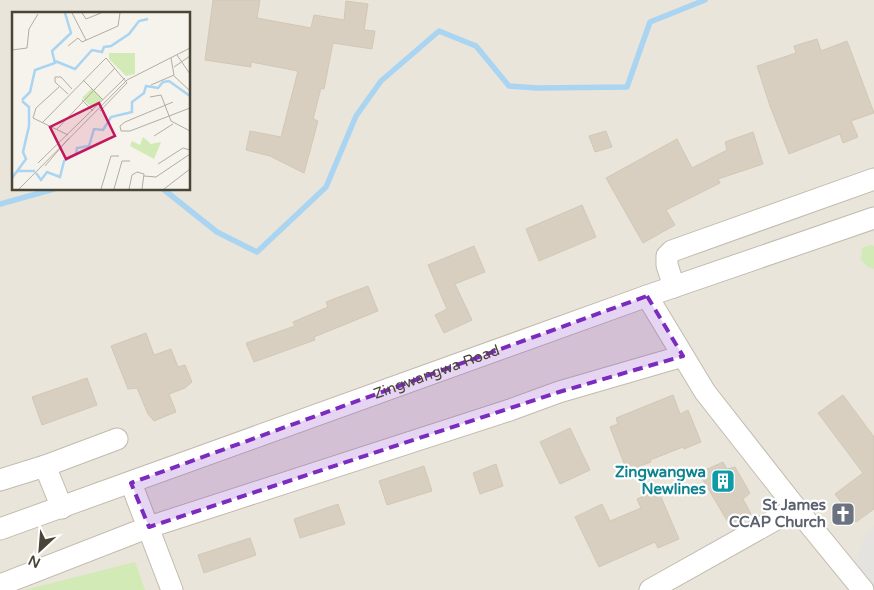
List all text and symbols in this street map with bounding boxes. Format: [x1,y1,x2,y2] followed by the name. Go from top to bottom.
[12,12,190,190] inset map
[371,341,502,403] street label: Zingwangwa Road
[615,463,706,498] place label: Zingwangwa Newlines
[710,468,736,494] building icon: Zingwangwa Newlines
[729,496,826,531] place label: St James CCAP Church
[830,501,856,527] church icon: St James CCAP Church
[15,525,65,575] north arrow
[26,551,43,571] text: N

